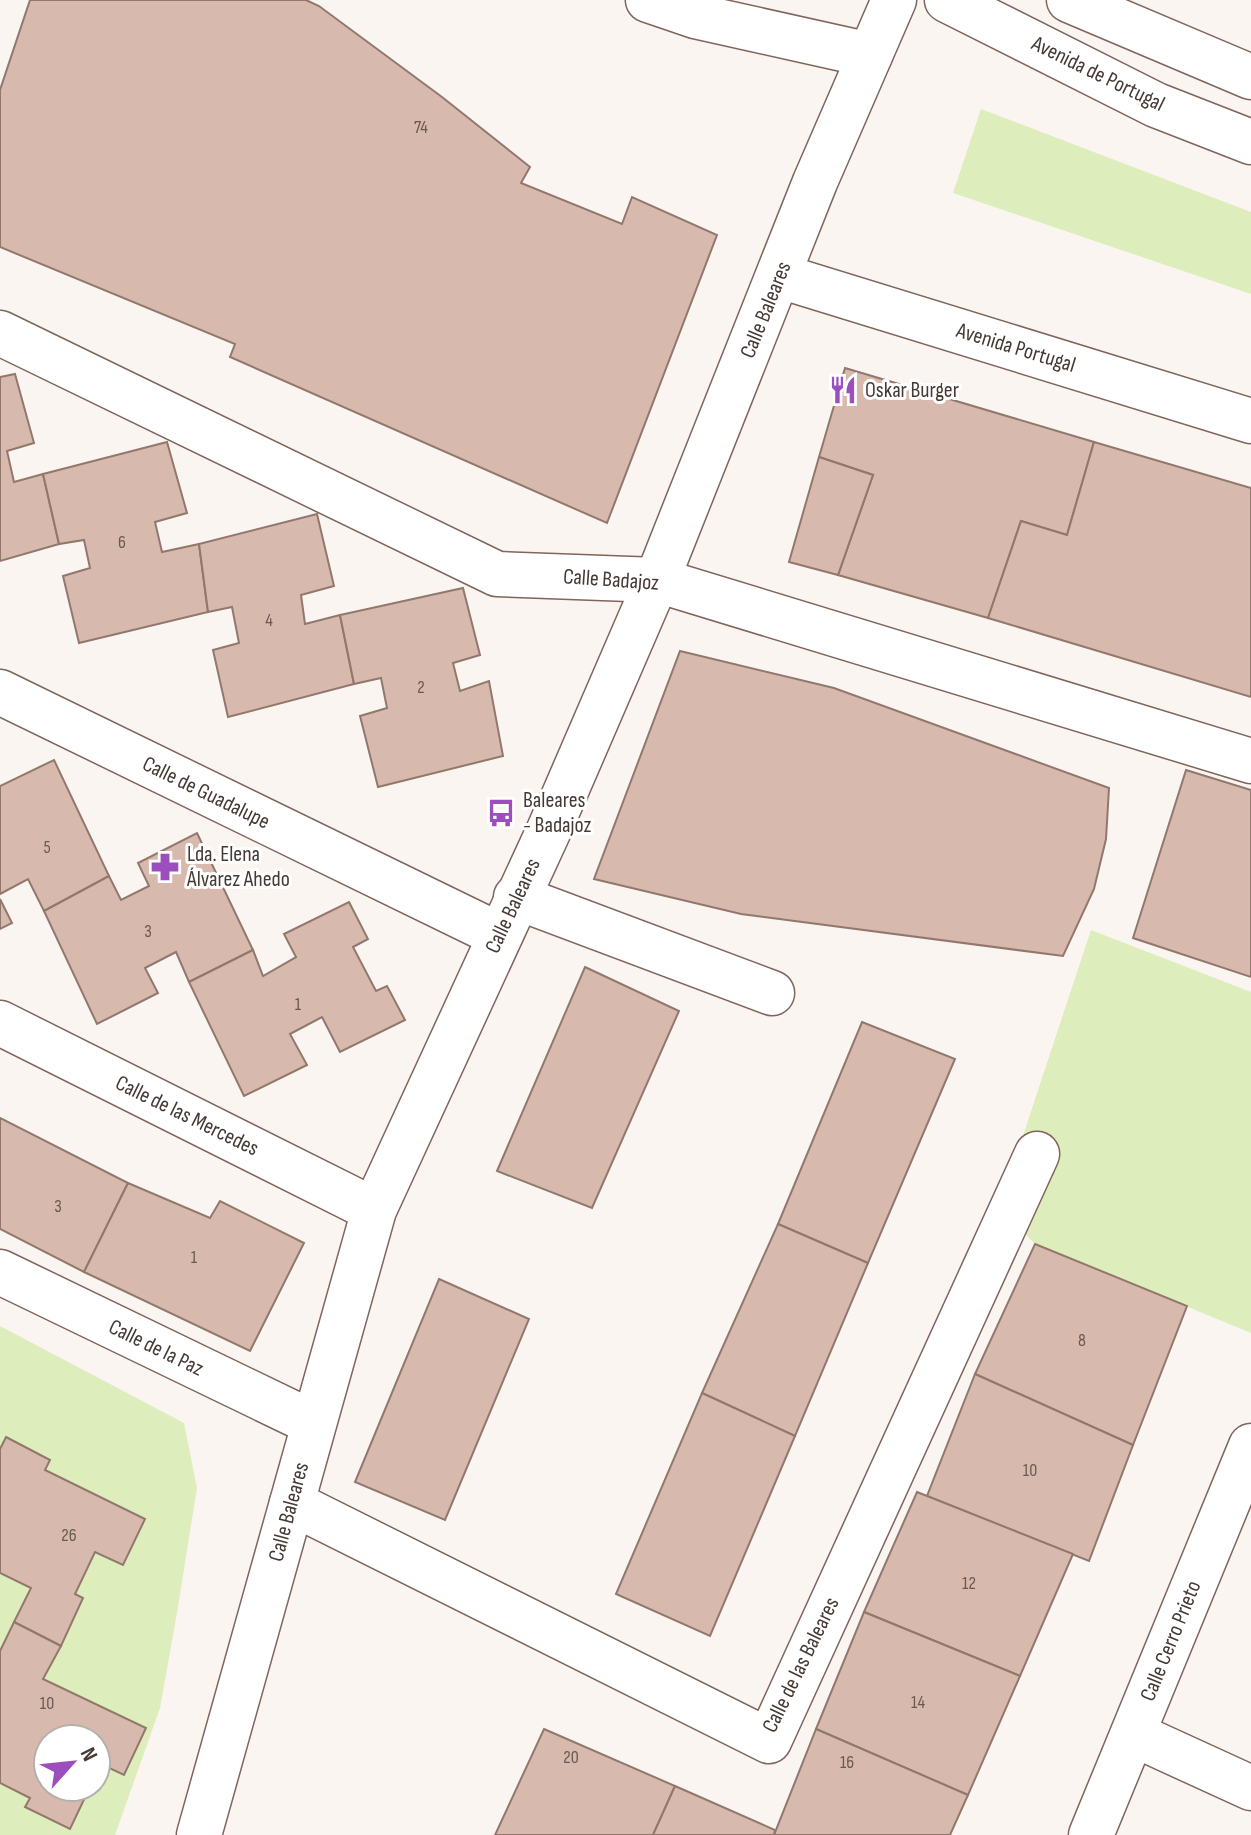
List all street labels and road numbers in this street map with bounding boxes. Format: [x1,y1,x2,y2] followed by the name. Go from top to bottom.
[1026,30,1169,118] street label: Avenida de Portugal
[734,258,798,362] street label: Calle Baleares
[952,317,1079,379] street label: Avenida Portugal
[562,563,660,597] street label: Calle Badajoz
[138,751,274,835] street label: Calle de Guadalupe
[479,854,547,958] street label: Calle Baleares
[111,1070,263,1162] street label: Calle de las Mercedes
[104,1313,208,1383] street label: Calle de la Paz
[263,1459,315,1565] street label: Calle Baleares
[1135,1577,1207,1705] street label: Calle Cerro Prieto
[757,1593,845,1737] street label: Calle de las Baleares

